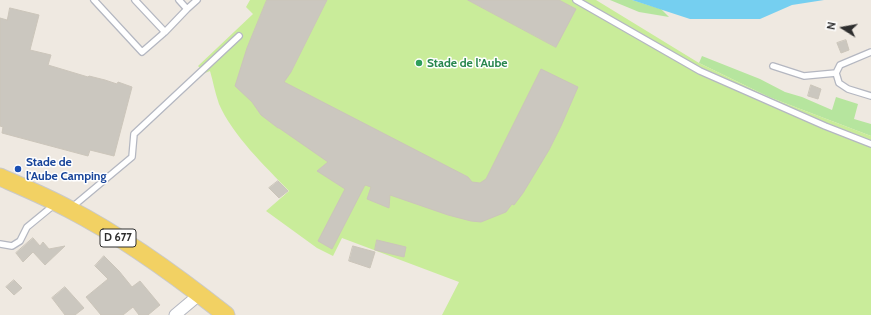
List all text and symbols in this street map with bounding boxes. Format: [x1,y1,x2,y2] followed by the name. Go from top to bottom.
[823,8,863,48] north arrow
[824,21,839,31] text: N
[427,56,507,70] place label: Stade de l’Aube
[414,58,424,68] marker: Stade de l’Aube
[26,155,107,183] place label: Stade de l'Aube Camping
[13,164,23,174] marker: Stade de l'Aube Camping
[100,229,136,247] road number: D 677

